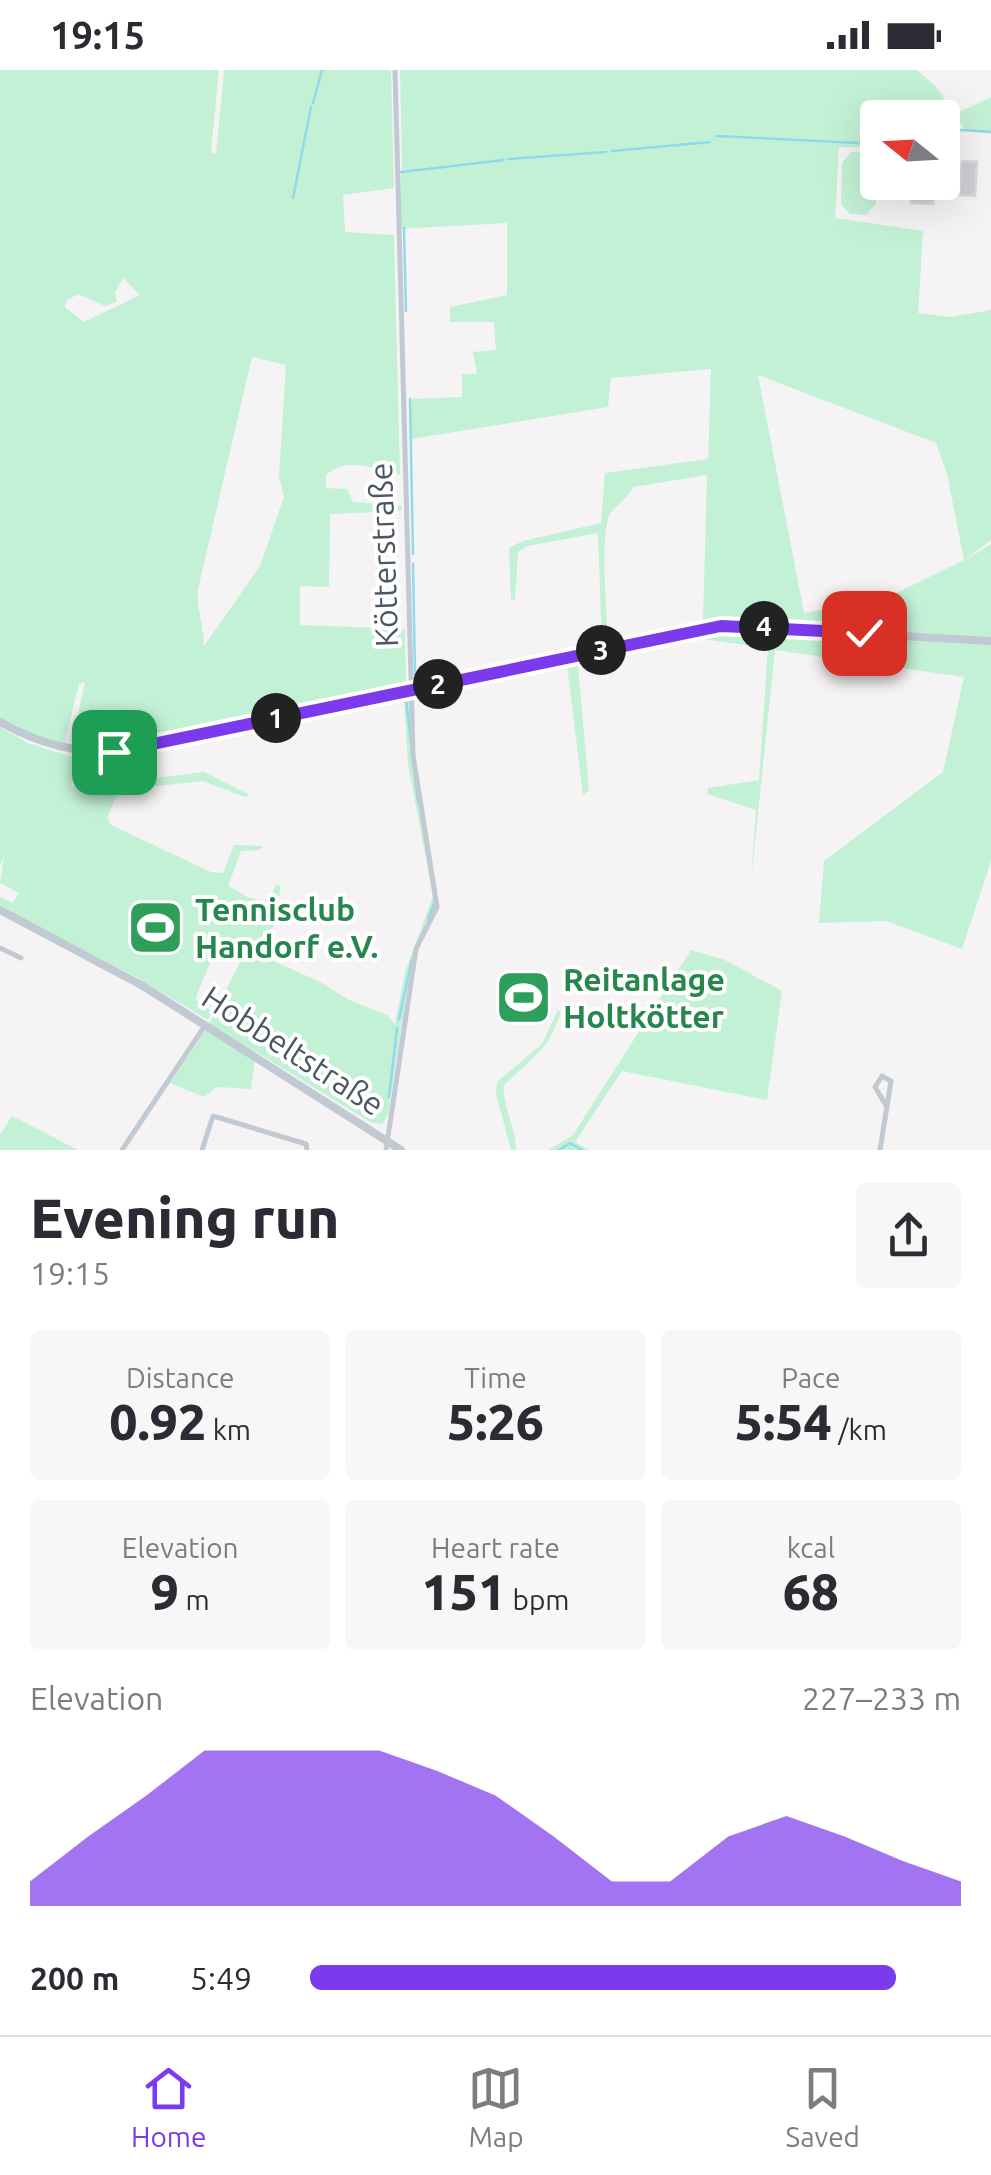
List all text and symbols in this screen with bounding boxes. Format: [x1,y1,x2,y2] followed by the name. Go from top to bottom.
[50,14,145,56] text: 19:15
[860,100,960,200] north arrow
[860,100,960,200] map controls
[362,462,404,648] street label: Kötterstraße
[822,591,907,676] pin
[739,601,789,651] pin: 4
[837,606,892,661] icon: check
[756,610,772,641] text: 4
[576,625,626,675] pin: 3
[593,634,609,665] text: 3
[413,659,463,709] pin: 2
[430,668,446,699] text: 2
[251,693,301,743] pin: 1
[268,702,284,733] text: 1
[72,710,157,795] pin
[87,725,142,780] icon: arrive
[195,891,378,964] place label: Tennisclub Handorf e.V.
[126,898,186,958] sports icon: Tennisclub Handorf e.V.
[563,961,725,1034] place label: Reitanlage Holtkötter
[494,968,554,1028] sports icon: Reitanlage Holtkötter
[196,978,391,1122] street label: Hobbeltstraße
[856,1183,961,1288] button: share
[30,1187,340,1248] text: Evening run
[30,1255,110,1291] text: 19:15
[126,1362,234,1393] text: Distance
[464,1362,527,1393] text: Time
[781,1362,840,1393] text: Pace
[109,1393,206,1449] text: 0.92
[447,1393,544,1449] text: 5:26
[735,1393,832,1449] text: 5:54
[206,1414,251,1445] text: km
[832,1414,887,1445] text: /km
[122,1532,239,1563] text: Elevation
[431,1532,560,1563] text: Heart rate
[787,1532,835,1563] text: kcal
[151,1563,179,1619] text: 9
[422,1563,506,1619] text: 151
[783,1563,839,1619] text: 68
[179,1584,210,1615] text: m
[506,1584,569,1615] text: bpm
[30,1680,163,1716] text: Elevation
[802,1680,961,1716] text: 227–233 m
[30,1960,119,1996] text: 200 m
[190,1960,252,1996] text: 5:49
[131,2061,207,2152] tab: Home
[468,2061,524,2152] tab: Map
[785,2061,860,2152] tab: Saved

